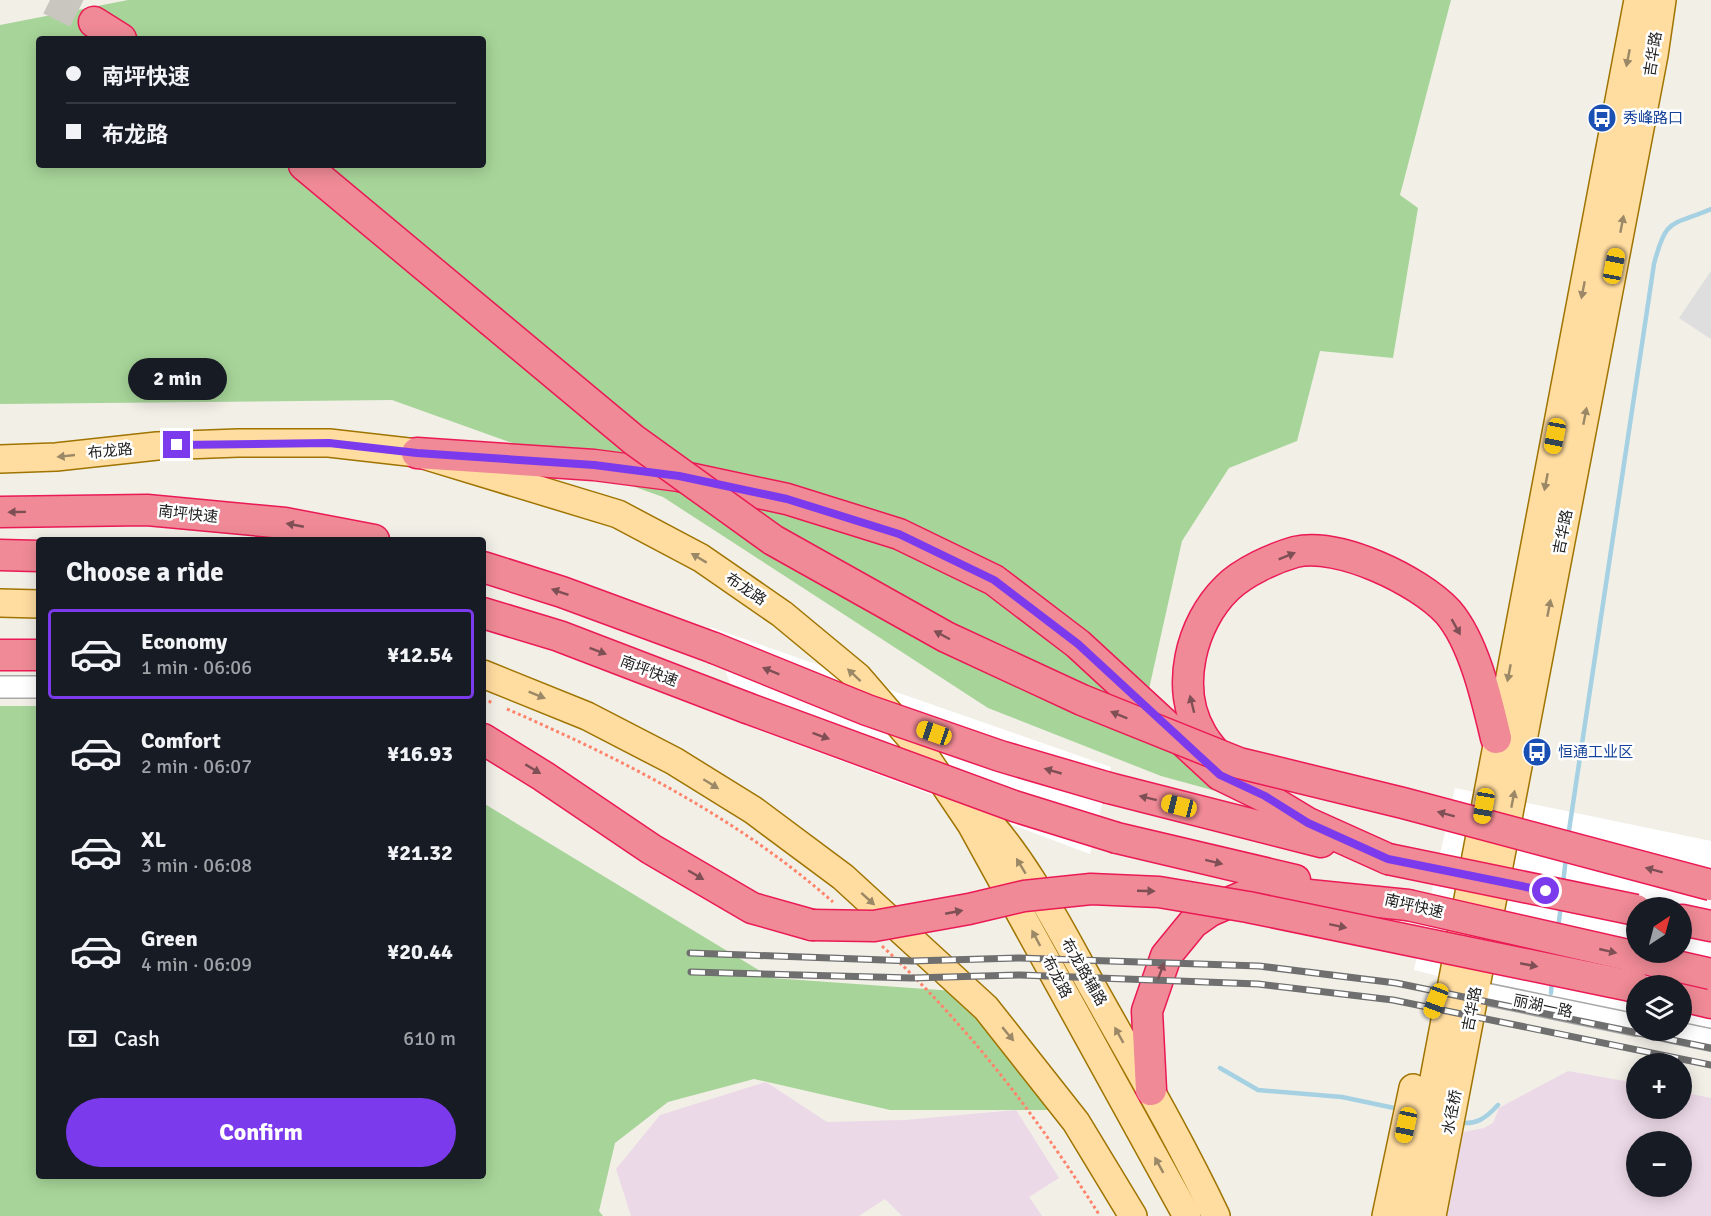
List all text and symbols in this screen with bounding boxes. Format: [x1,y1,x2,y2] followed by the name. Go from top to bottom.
[1641,30,1665,78] street label: 吉华路
[1623,48,1632,67] one-way arrow
[102,63,190,90] text: 南坪快速
[1586,102,1618,134] bus stop icon: 秀峰路口
[1623,109,1683,127] place label: 秀峰路口
[102,121,168,148] text: 布龙路
[1618,215,1627,234] one-way arrow
[1602,247,1626,285] car
[1578,281,1587,300] one-way arrow
[128,358,226,400] callout: 2 min
[153,366,202,391] text: 2 min
[1581,406,1590,425] one-way arrow
[1543,417,1567,455] car
[163,431,190,458] route end
[87,440,133,462] street label: 布龙路
[56,451,75,461] one-way arrow
[1541,473,1550,492] one-way arrow
[157,502,219,526] street label: 南坪快速
[8,507,27,517] one-way arrow
[1550,508,1576,556] street label: 吉华路
[286,520,305,529] one-way arrow
[1278,551,1296,560] one-way arrow
[691,552,707,563] one-way arrow
[66,556,224,589] text: Choose a ride
[722,569,770,609] street label: 布龙路
[551,586,569,596] one-way arrow
[1545,598,1554,617] one-way arrow
[1451,619,1461,636] one-way arrow
[69,627,123,681] icon: car
[141,628,227,655] text: Economy
[933,630,950,640] one-way arrow
[387,641,453,668] text: ¥12.54
[589,647,607,656] one-way arrow
[618,652,680,690] street label: 南坪快速
[141,655,252,680] text: 1 min · 06:06
[1504,664,1513,683] one-way arrow
[761,666,779,676] one-way arrow
[847,668,862,682] one-way arrow
[529,690,547,700] one-way arrow
[1187,694,1196,713] one-way arrow
[1110,710,1128,720] one-way arrow
[914,719,954,747] car
[69,726,123,780] icon: car
[141,727,221,754] text: Comfort
[812,732,830,741] one-way arrow
[1521,736,1553,768] bus stop icon: 恒通工业区
[387,740,453,767] text: ¥16.93
[1558,743,1633,761] place label: 恒通工业区
[141,754,252,779] text: 2 min · 06:07
[525,764,541,775] one-way arrow
[1044,766,1062,775] one-way arrow
[703,778,719,789] one-way arrow
[1472,787,1496,825] car
[1509,790,1518,809] one-way arrow
[1139,792,1157,802] one-way arrow
[1159,793,1199,819] car
[1437,809,1455,818] one-way arrow
[69,825,123,879] icon: car
[141,826,166,853] text: XL
[387,839,453,866] text: ¥21.32
[141,853,252,878] text: 3 min · 06:08
[1205,857,1223,867] one-way arrow
[1016,858,1027,874] one-way arrow
[1645,864,1664,874] one-way arrow
[688,870,705,880] one-way arrow
[1532,877,1559,904] route start
[1137,887,1156,896] one-way arrow
[1383,890,1445,922] street label: 南坪快速
[860,892,875,905] one-way arrow
[1626,897,1692,963] north arrow
[1626,897,1692,1197] map controls
[944,907,963,916] one-way arrow
[1329,922,1348,931] one-way arrow
[69,924,123,978] icon: car
[141,925,198,952] text: Green
[1031,929,1041,946] one-way arrow
[1057,935,1111,1009] street label: 布龙路辅路
[387,938,453,965] text: ¥20.44
[1599,946,1618,956] one-way arrow
[141,952,252,977] text: 4 min · 06:09
[1038,953,1076,1001] street label: 布龙路
[1520,961,1539,970] one-way arrow
[1156,962,1166,980] one-way arrow
[1626,975,1692,1041] button: layers
[1421,981,1451,1021] car
[1459,985,1485,1033] street label: 吉华路
[1512,991,1574,1021] street label: 丽湖一路
[66,1022,99,1055] icon: cash
[114,1025,160,1052] text: Cash
[403,1026,456,1051] text: 610 m
[1001,1026,1014,1041] one-way arrow
[1114,1027,1125,1043] one-way arrow
[1626,1053,1692,1119] button: +
[1439,1088,1465,1136] street label: 水径桥
[66,1098,456,1167] button: Confirm
[1393,1106,1419,1144] car
[1626,1131,1692,1197] button: −
[1154,1156,1164,1173] one-way arrow

